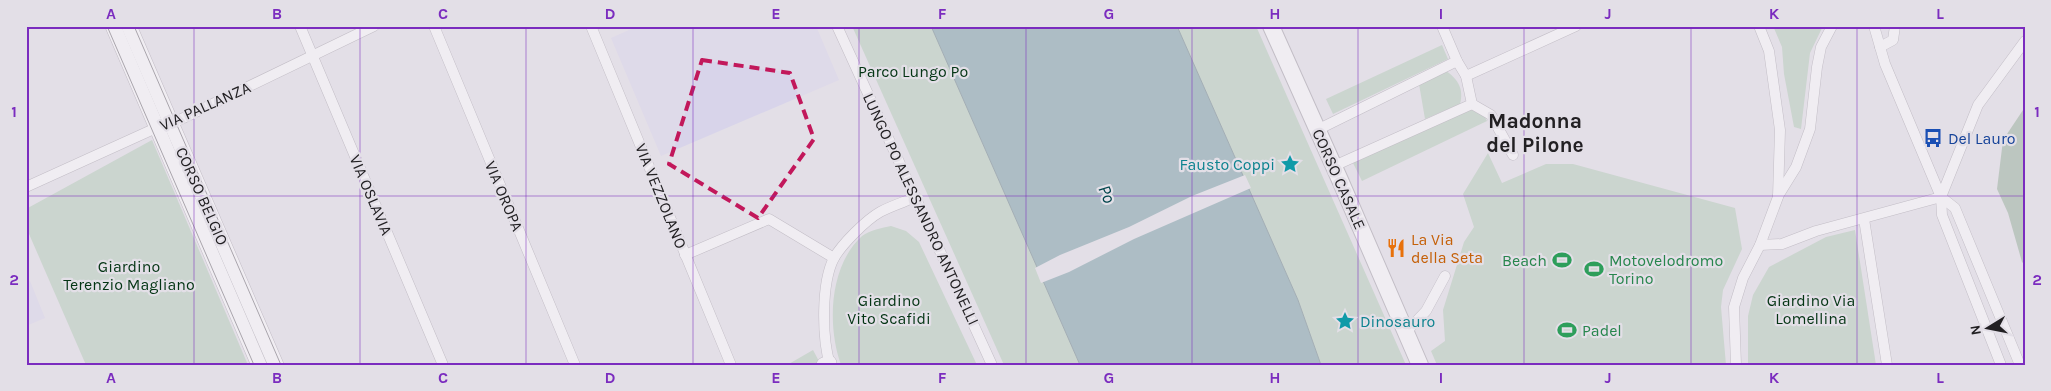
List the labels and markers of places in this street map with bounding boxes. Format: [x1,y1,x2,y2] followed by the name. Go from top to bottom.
[1922,127,1944,149] bus stop icon: Del Lauro
[1948,129,2016,148] place label: Del Lauro
[1279,153,1301,175] place icon: Fausto Coppi
[1180,155,1275,174] place label: Fausto Coppi
[1411,230,1483,267] place label: La Via della Seta
[1385,237,1407,259] restaurant icon: La Via della Seta
[1551,249,1573,271] sports icon: Beach
[1502,251,1547,270] place label: Beach
[1609,251,1723,288] place label: Motovelodromo Torino
[1583,258,1605,280] sports icon: Motovelodromo Torino
[1334,310,1356,332] place icon: Dinosauro
[1360,312,1435,331] place label: Dinosauro
[1556,319,1578,341] sports icon: Padel
[1582,321,1622,340] place label: Padel

